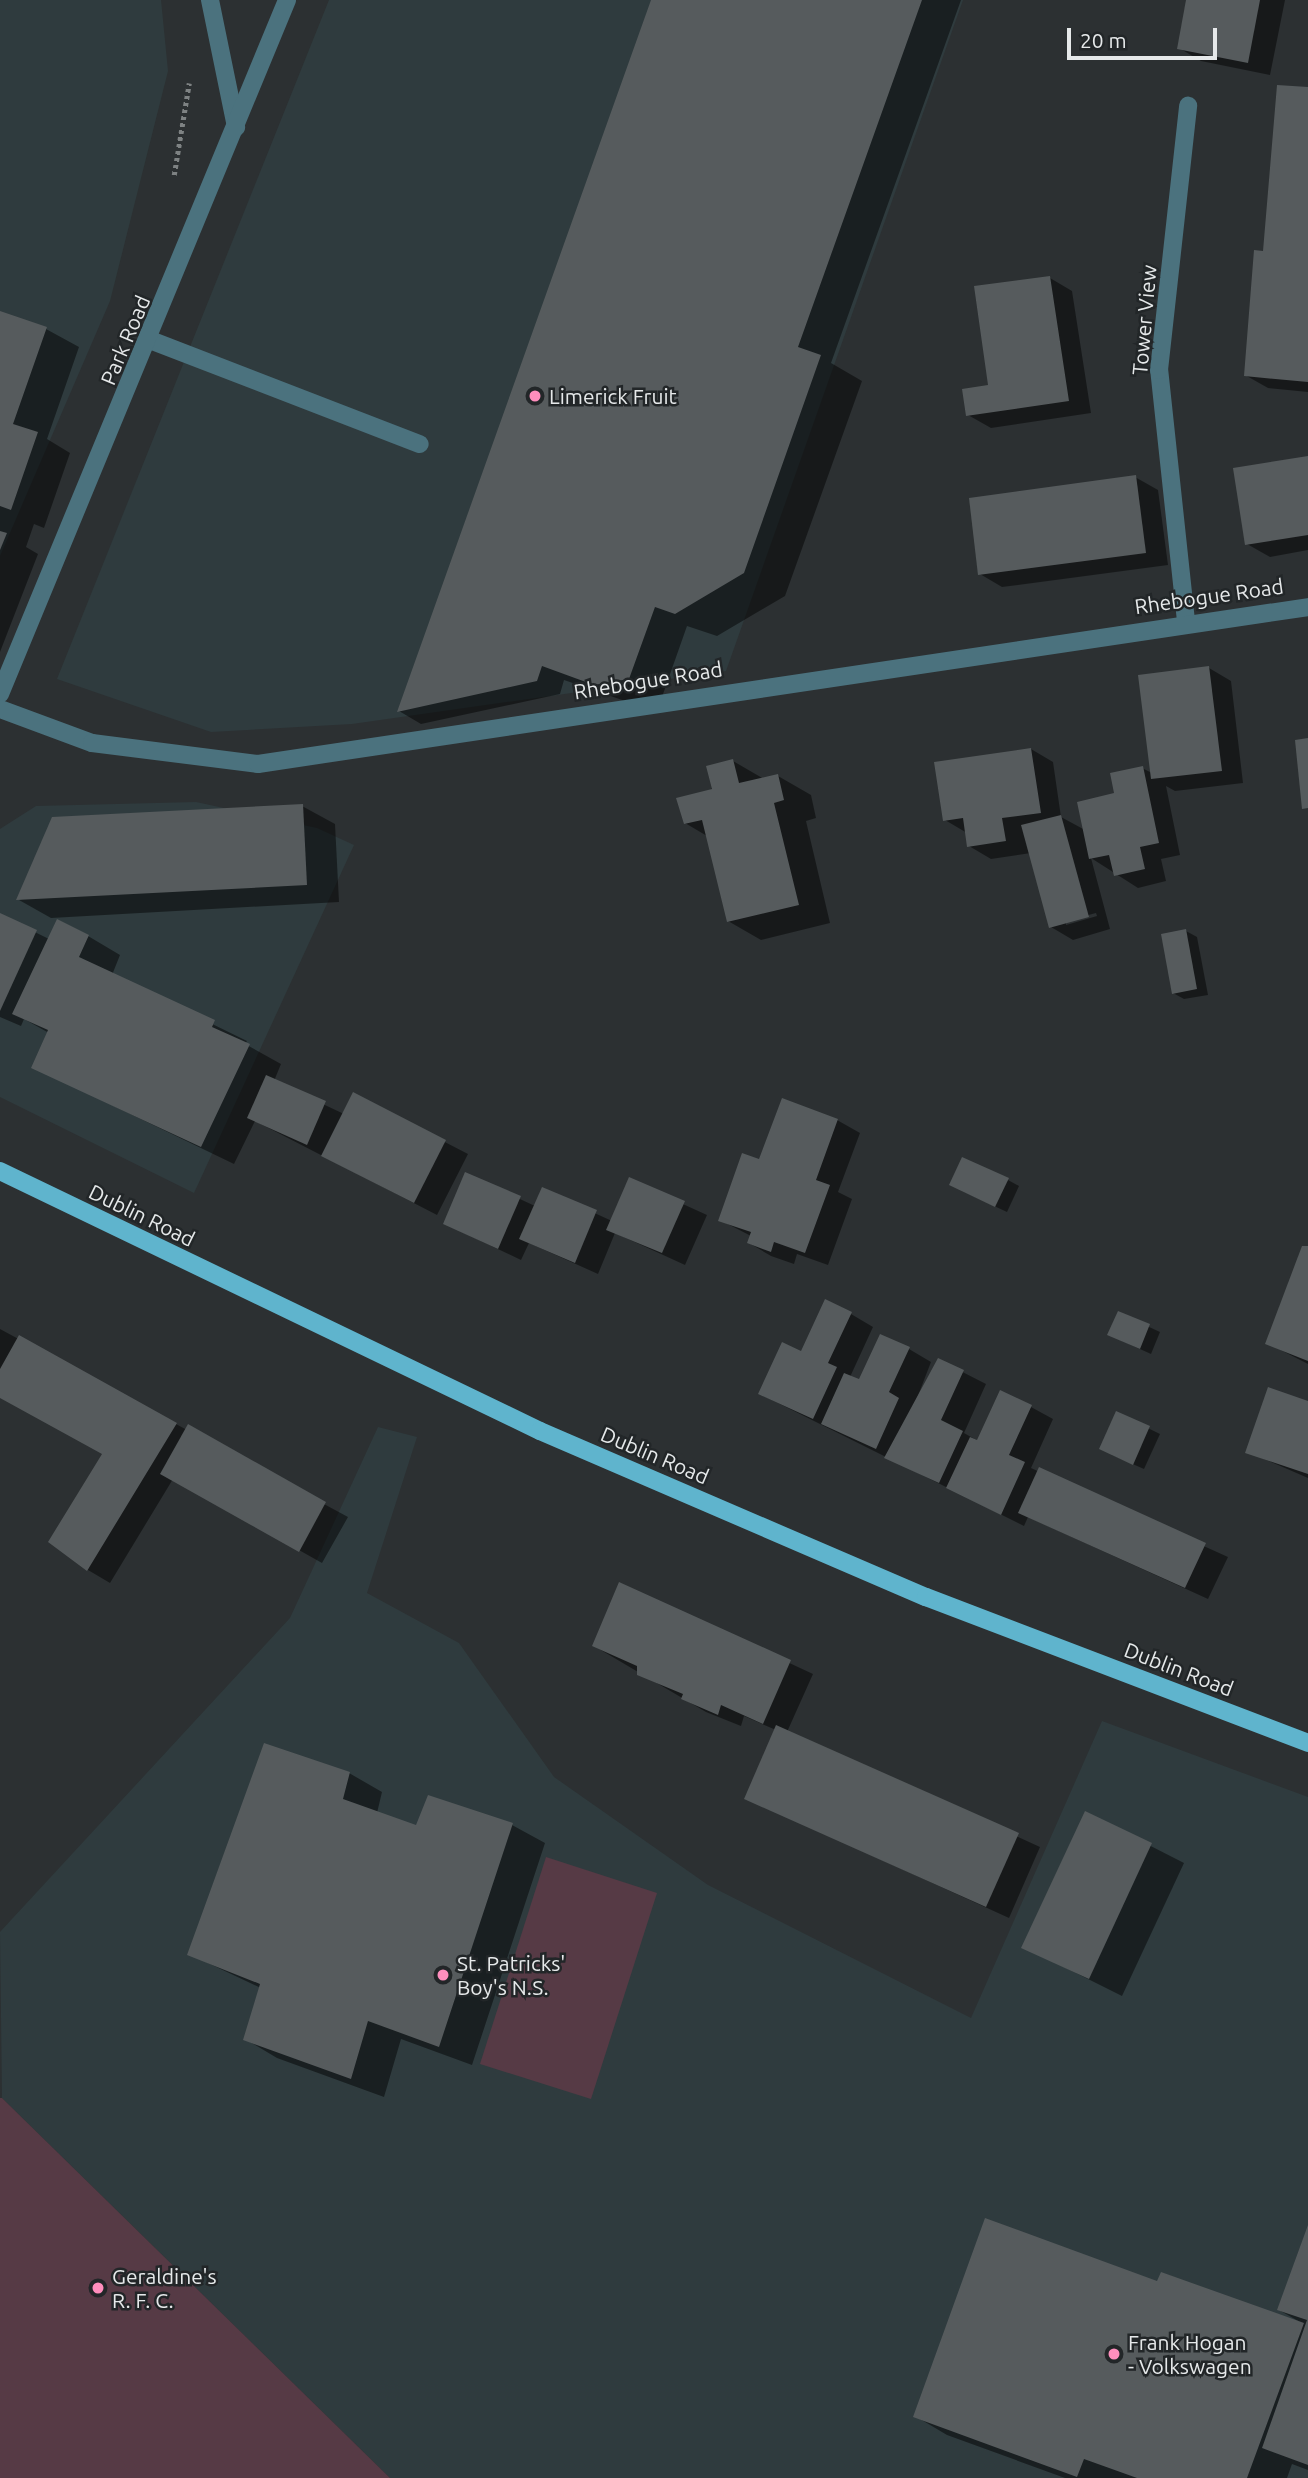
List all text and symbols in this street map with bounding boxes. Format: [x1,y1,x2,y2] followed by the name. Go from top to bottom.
[1070,14,1220,58] scale bar
[1080,28,1127,52] text: 20 m
[1127,264,1161,376] street label: Tower View
[95,291,155,389] street label: Park Road
[549,383,677,409] place label: Limerick Fruit
[527,388,543,404] marker: Limerick Fruit
[1133,573,1285,619] street label: Rhebogue Road
[572,656,724,704] street label: Rhebogue Road
[85,1178,199,1252] street label: Dublin Road
[597,1421,713,1489] street label: Dublin Road
[1121,1637,1237,1701] street label: Dublin Road
[457,1950,565,2000] place label: St. Patricks' Boy's N.S.
[435,1967,451,1983] marker: St. Patricks' Boy's N.S.
[112,2263,217,2313] place label: Geraldine's R. F. C.
[90,2280,106,2296] marker: Geraldine's R. F. C.
[1128,2329,1252,2379] place label: Frank Hogan - Volkswagen
[1106,2346,1122,2362] marker: Frank Hogan - Volkswagen

